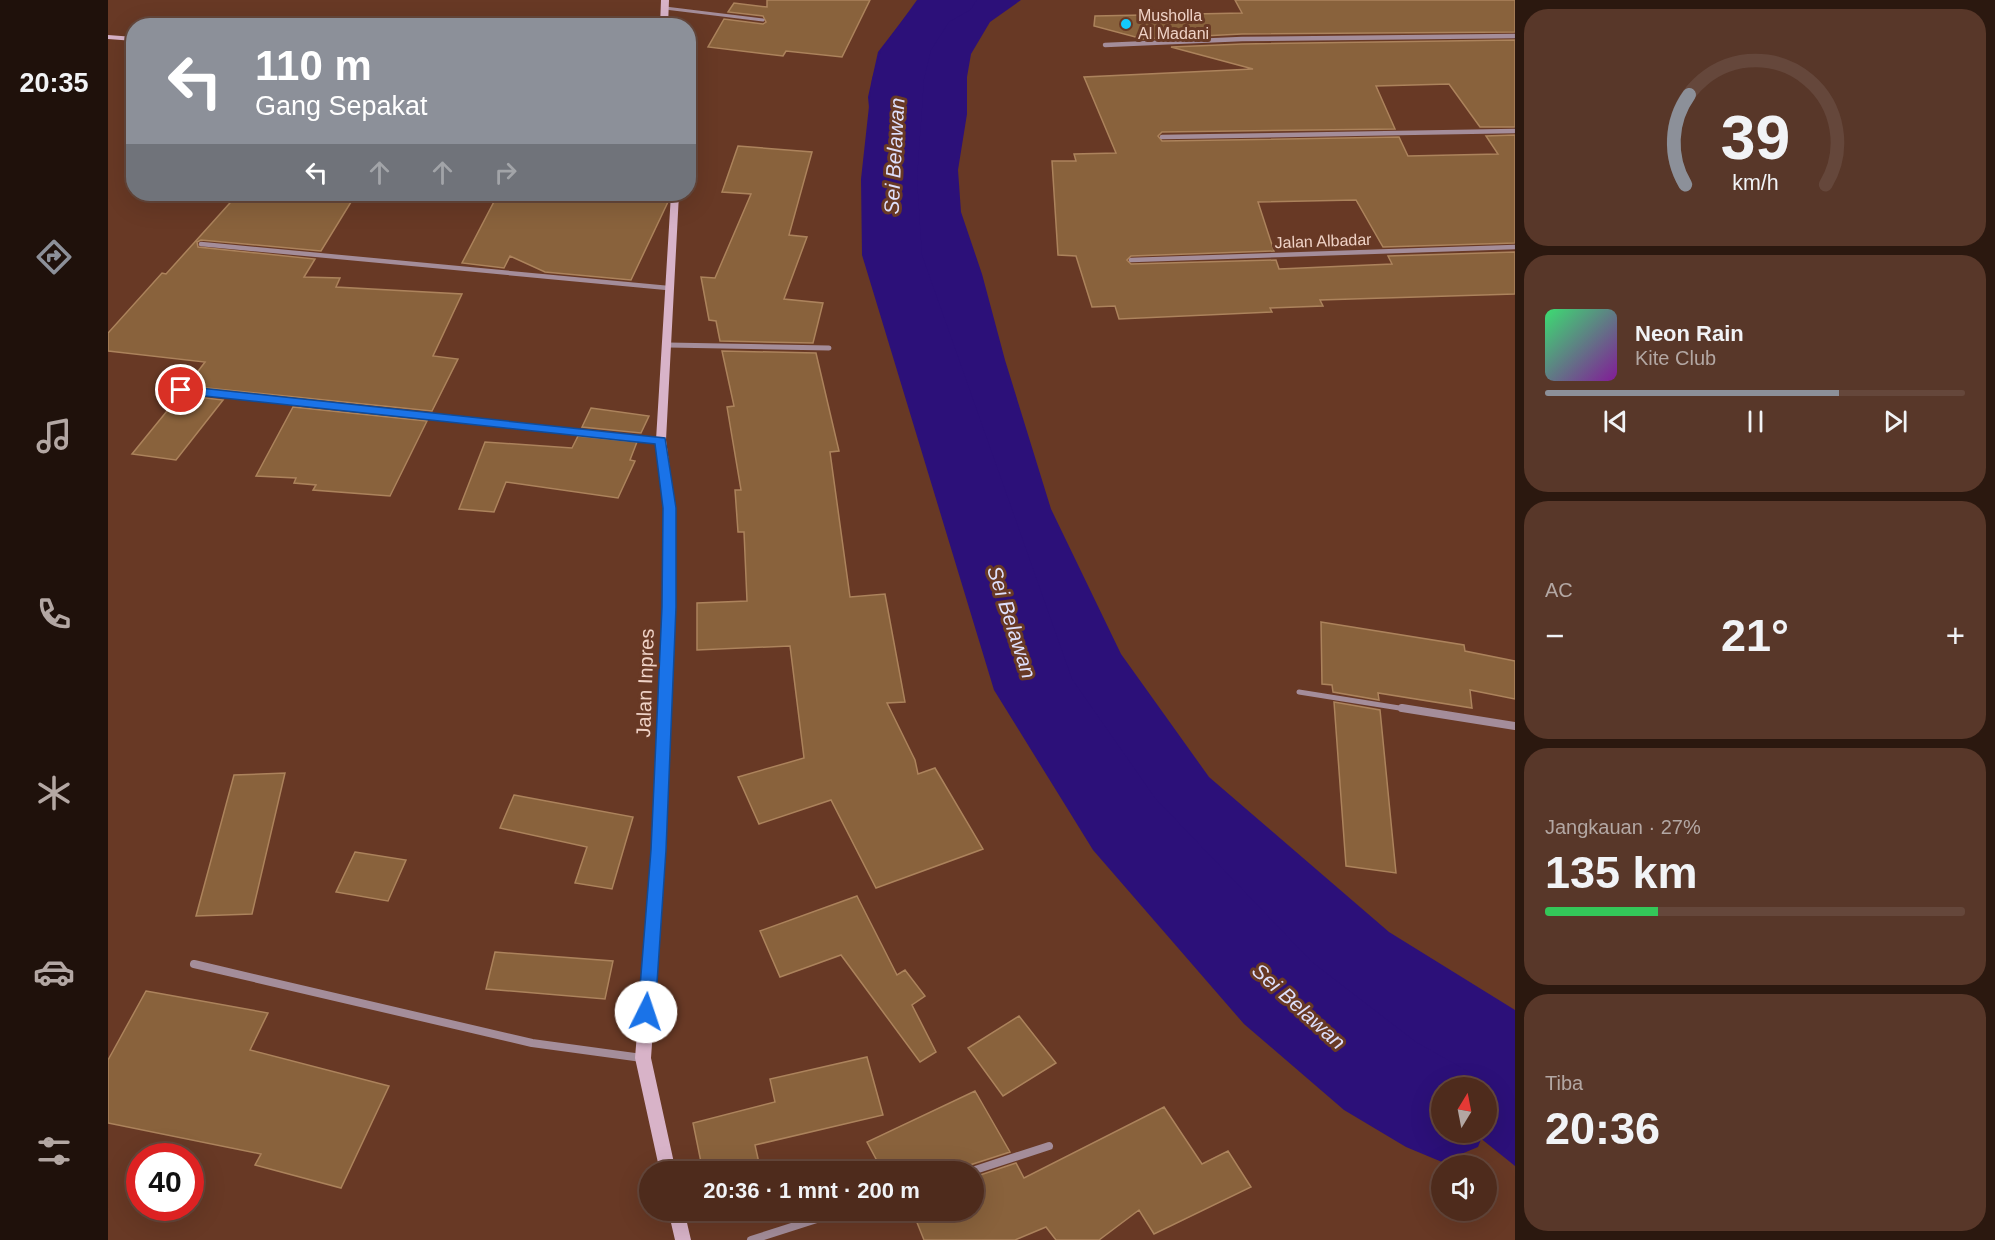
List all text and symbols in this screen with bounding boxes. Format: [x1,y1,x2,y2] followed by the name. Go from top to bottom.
[1138,7,1209,42] place label: Musholla Al Madani
[1119,17,1133,31] marker: Musholla Al Madani
[156,42,234,120] icon: left
[255,42,372,89] text: 110 m
[19,68,89,98] text: 20:35
[255,91,428,121] text: Gang Sepakat
[879,97,909,215] water label: Sei Belawan
[1720,103,1790,172] text: 39
[300,156,333,189] icon: left
[363,156,396,189] icon: ahead
[426,156,459,189] icon: ahead
[489,156,522,189] icon: right
[1732,171,1778,195] text: km/h
[1274,231,1372,251] street label: Jalan Albadar
[33,236,75,278] icon: directions
[1635,321,1744,346] text: Neon Rain
[1635,347,1716,369] text: Kite Club
[155,364,206,415] pin
[164,373,197,406] icon: arrive
[1599,405,1632,438] icon: previous
[1739,405,1772,438] icon: pause
[1879,405,1912,438] icon: next
[33,415,75,457] icon: music
[983,563,1041,681] water label: Sei Belawan
[1545,579,1573,601] text: AC
[33,593,75,635] icon: phone
[1721,610,1789,661] text: 21°
[1545,617,1564,654] text: −
[1946,617,1965,654] text: +
[632,628,658,738] street label: Jalan Inpres
[33,772,75,814] icon: climate
[1545,816,1701,838] text: Jangkauan · 27%
[1545,847,1698,898] text: 135 km
[33,951,75,993] icon: car
[1248,958,1350,1054] water label: Sei Belawan
[614,980,678,1044] position arrow
[1545,1072,1583,1094] text: Tiba
[1431,1077,1497,1143] north arrow
[1431,1077,1497,1221] map controls
[1545,1103,1660,1154] text: 20:36
[33,1130,75,1172] icon: filters
[126,1143,204,1221] speed limit sign: 40
[1431,1155,1497,1221] button: sound
[703,1178,920,1203] text: 20:36 · 1 mnt · 200 m

